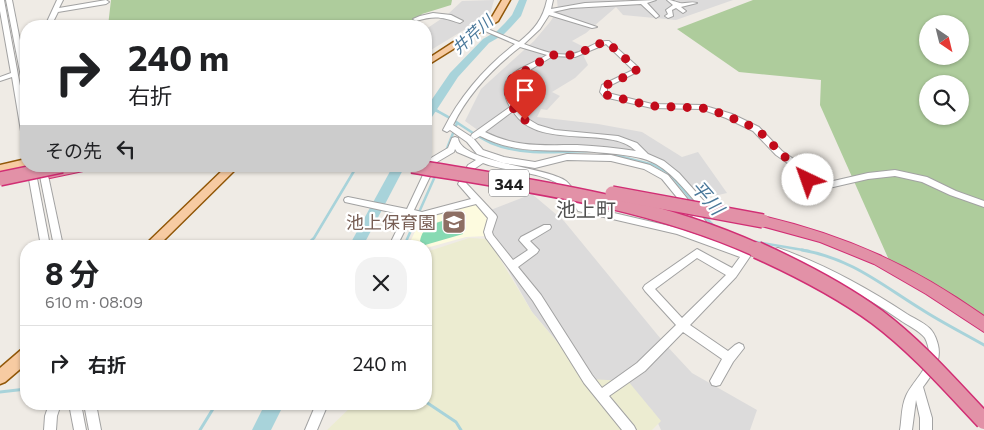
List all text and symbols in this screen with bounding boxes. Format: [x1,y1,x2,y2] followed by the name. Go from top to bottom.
[448,10,498,57] water label: 井芹川
[919,15,969,65] north arrow
[919,15,969,125] map controls
[128,35,229,78] text: 240 m
[45,40,110,105] icon: right
[504,69,546,120] pin
[919,75,969,125] button: search
[511,76,539,104] icon: arrive
[128,82,172,109] text: 右折
[112,135,140,163] icon: left
[45,139,102,162] text: その先
[781,153,833,205] position arrow
[489,170,529,197] road number: 344
[687,175,730,220] water label: 平川
[556,197,616,221] district label: 池上町
[441,209,467,235] school or university icon: 池上保育園
[346,211,436,233] place label: 池上保育園
[45,254,99,291] text: 8 分
[355,257,407,309] button: close
[45,292,143,311] text: 610 m · 08:09
[45,349,73,377] icon: right
[353,352,407,375] text: 240 m
[88,353,126,376] text: 右折

